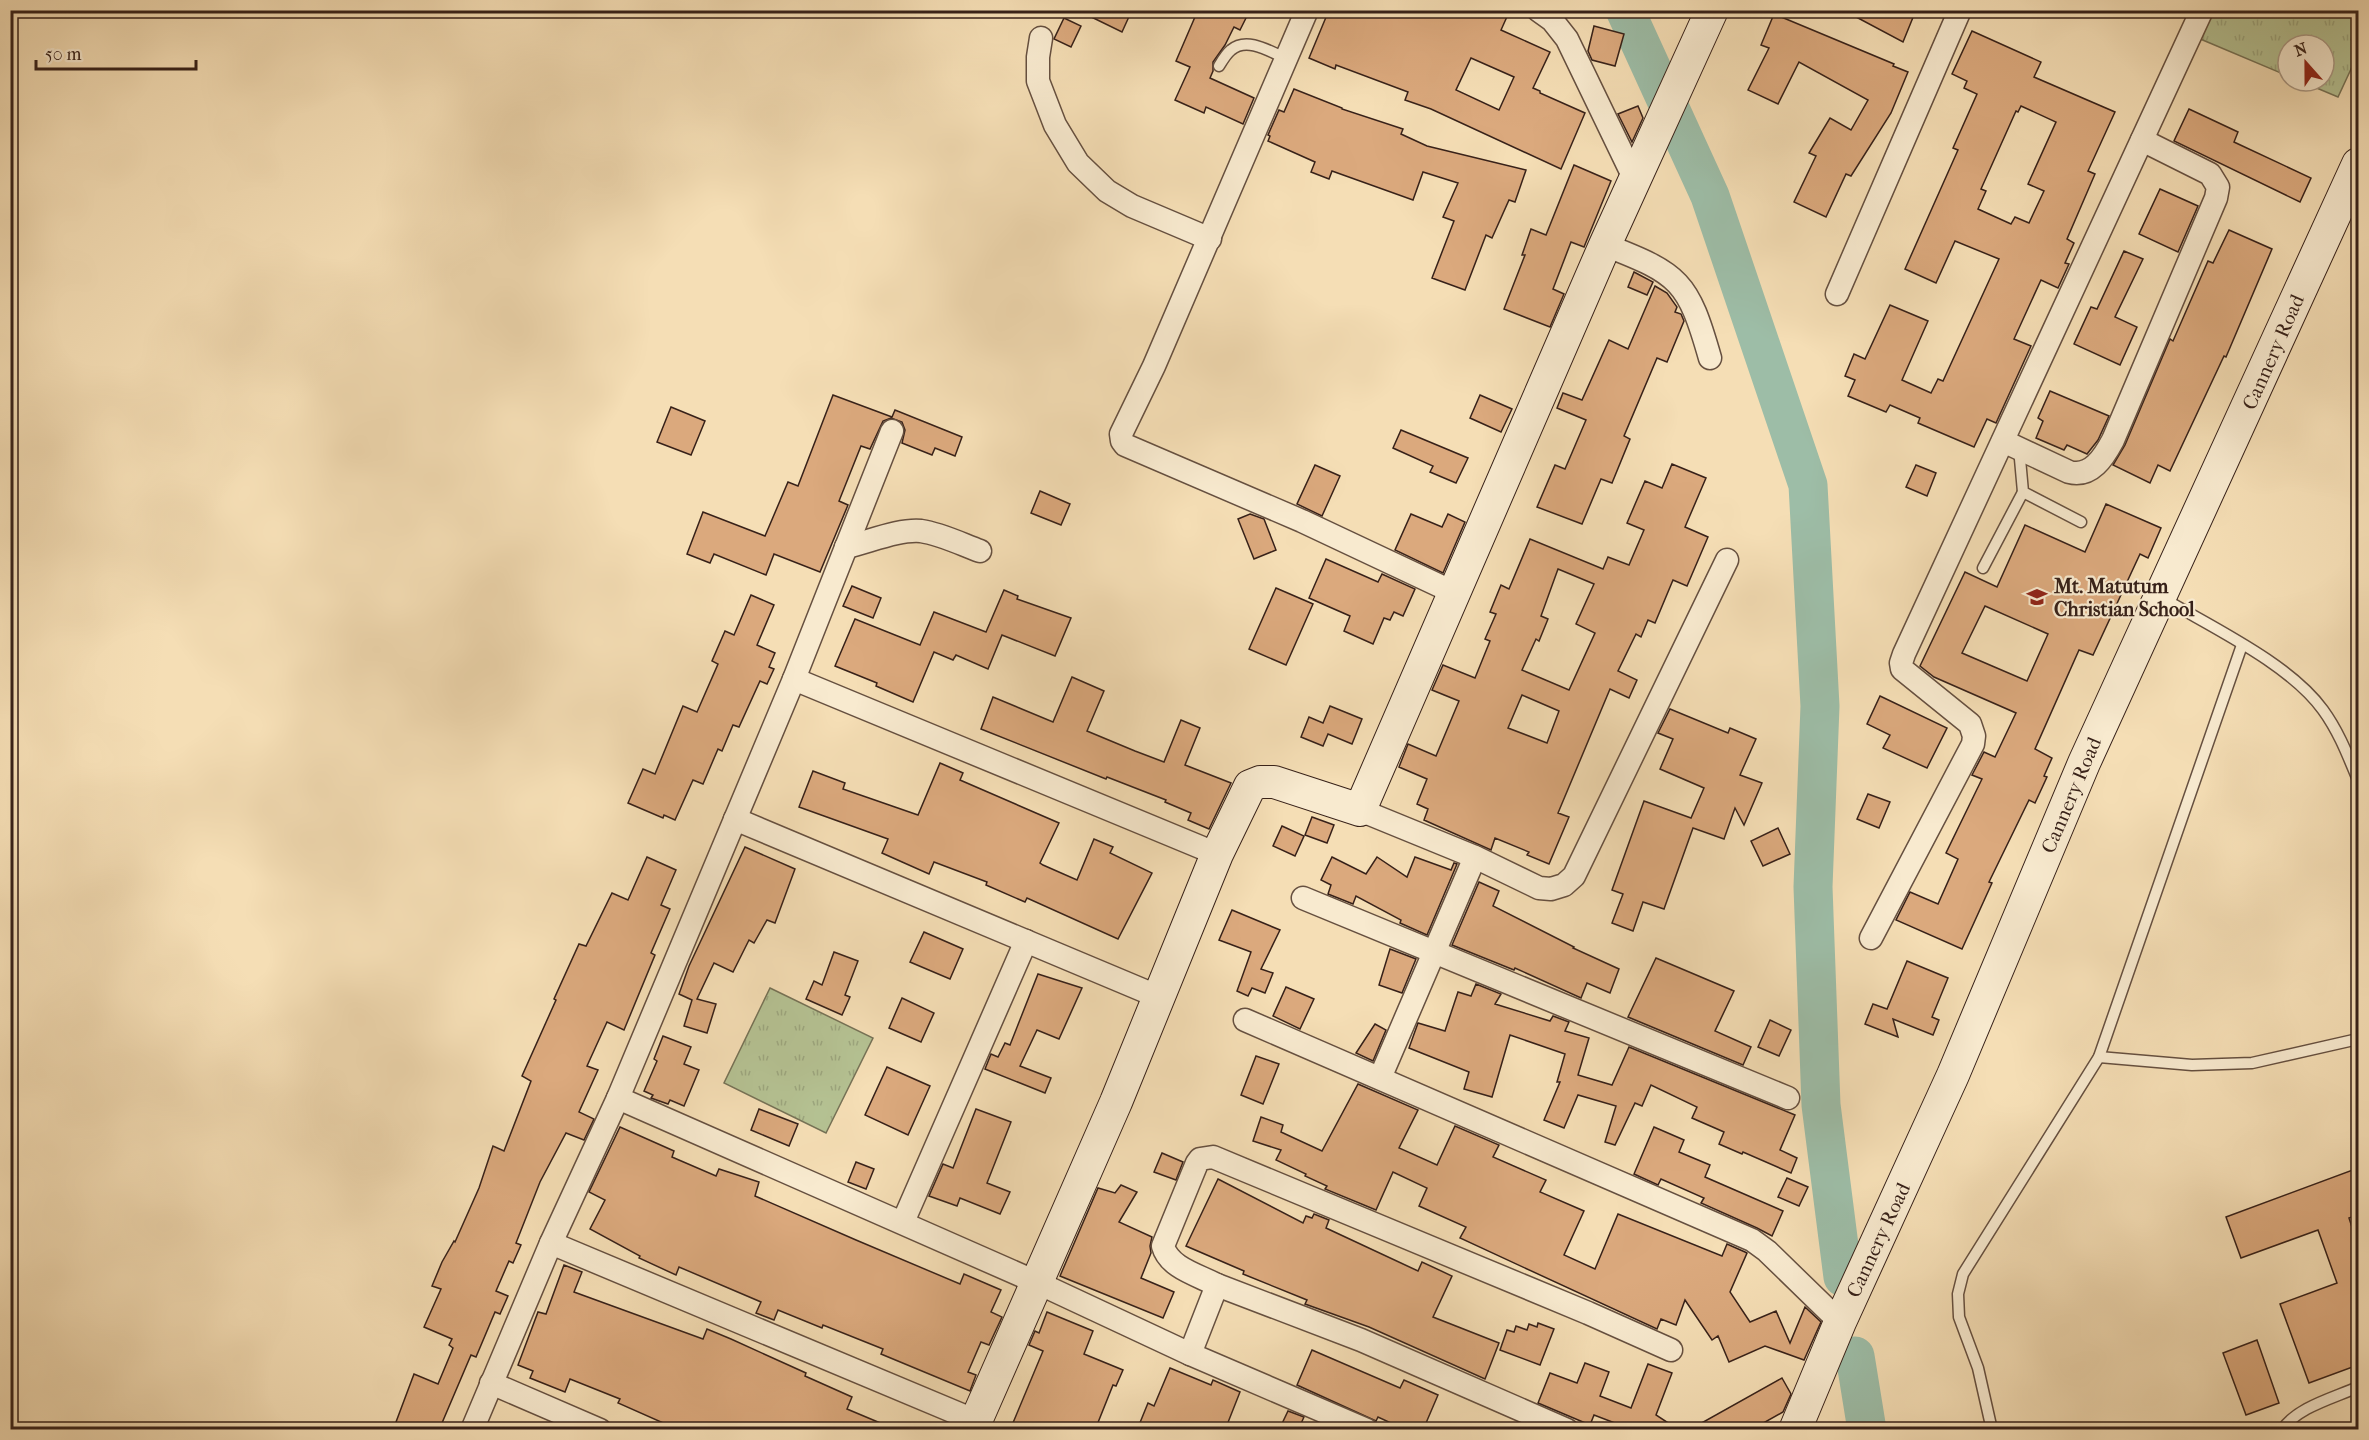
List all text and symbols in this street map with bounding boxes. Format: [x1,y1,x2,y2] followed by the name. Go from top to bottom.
[36,33,196,71] scale bar
[2276,33,2336,93] north arrow
[2292,38,2311,61] text: N
[45,44,82,65] text: 50 m
[2238,290,2310,413] street label: Cannery Road
[2053,575,2195,621] place label: Mt. Matutum Christian School
[2025,585,2049,609] school or university icon: Mt. Matutum Christian School
[2037,733,2107,857] street label: Cannery Road
[1842,1178,1915,1301] street label: Cannery Road

